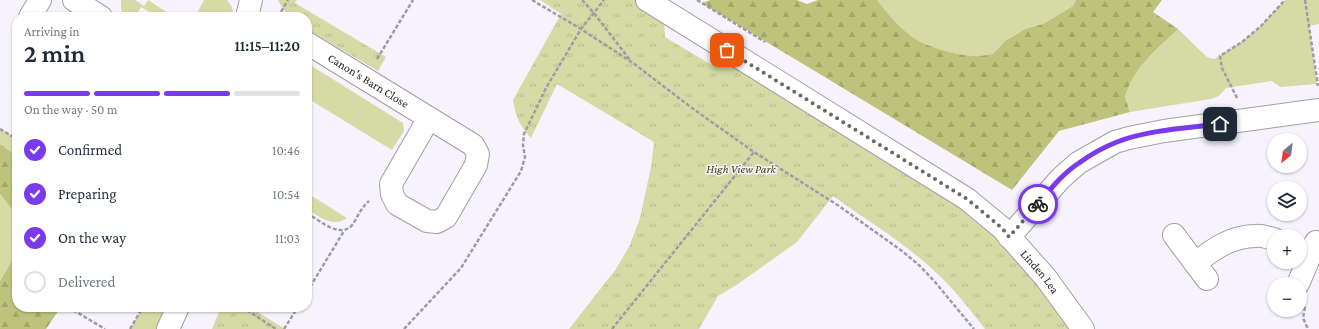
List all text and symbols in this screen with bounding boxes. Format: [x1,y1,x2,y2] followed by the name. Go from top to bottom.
[24,24,80,39] text: Arriving in
[710,33,744,67] pin
[234,38,300,54] text: 11:15–11:20
[24,39,85,68] text: 2 min
[716,39,738,61] icon: bag
[325,51,411,111] street label: Canon's Barn Close
[24,102,117,117] text: On the way · 50 m
[1203,107,1237,141] pin
[1209,113,1231,135] icon: home
[1267,133,1307,173] north arrow
[1267,133,1307,317] map controls
[24,139,46,161] icon: check
[58,142,122,158] text: Confirmed
[272,143,300,158] text: 10:46
[706,162,777,176] park label: High View Park
[1267,181,1307,221] button: layers
[24,183,46,205] icon: check
[1018,184,1058,224] courier
[58,186,117,202] text: Preparing
[273,187,300,202] text: 10:54
[1027,193,1049,215] icon: bike
[24,227,46,249] icon: check
[1267,229,1307,269] button: +
[58,230,126,246] text: On the way
[275,231,300,246] text: 11:03
[1017,247,1062,297] street label: Linden Lea
[58,274,115,290] text: Delivered
[1267,277,1307,317] button: −

